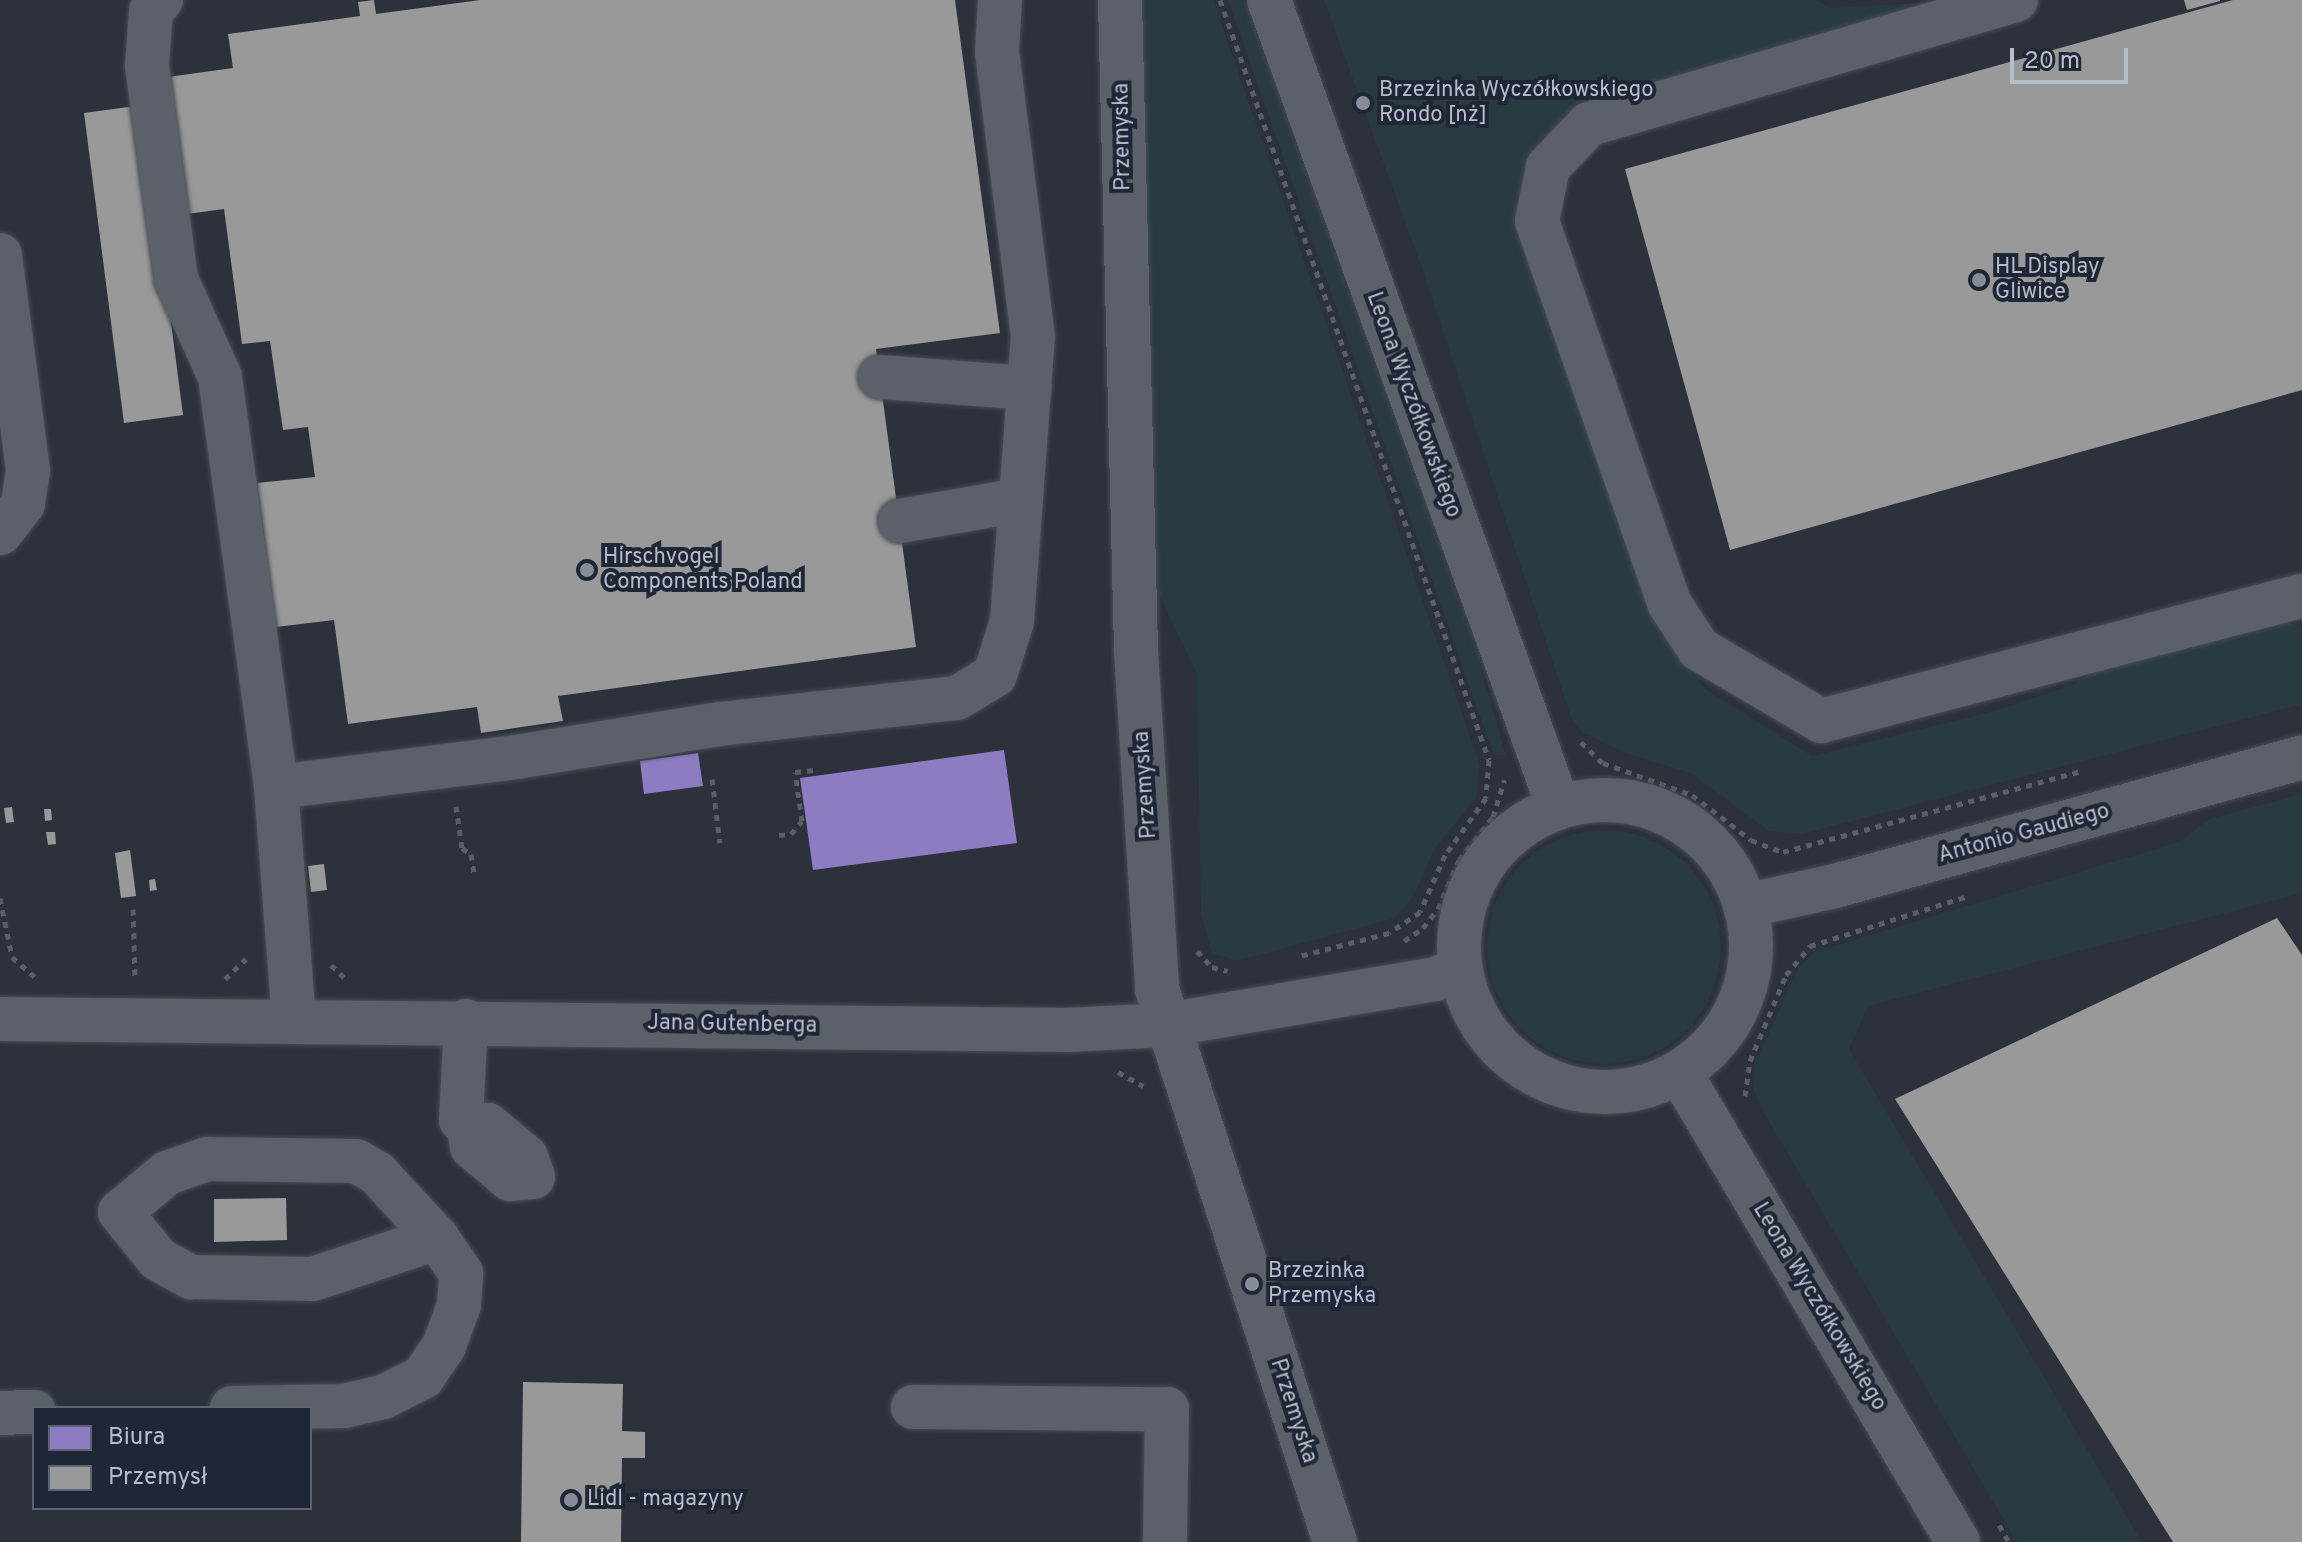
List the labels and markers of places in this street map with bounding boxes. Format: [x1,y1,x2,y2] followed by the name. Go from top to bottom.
[1379,77,1654,128] place label: Brzezinka Wyczółkowskiego Rondo [nż]
[1354,94,1372,112] marker: Brzezinka Wyczółkowskiego Rondo [nż]
[1995,254,2100,306] place label: HL Display Gliwice
[1970,271,1988,289] marker: HL Display Gliwice
[603,544,803,596] place label: Hirschvogel Components Poland
[578,561,596,579] marker: Hirschvogel Components Poland
[1268,1258,1376,1310] place label: Brzezinka Przemyska
[1243,1275,1261,1293] marker: Brzezinka Przemyska
[587,1487,744,1513] place label: Lidl - magazyny
[562,1491,580,1509] marker: Lidl - magazyny

